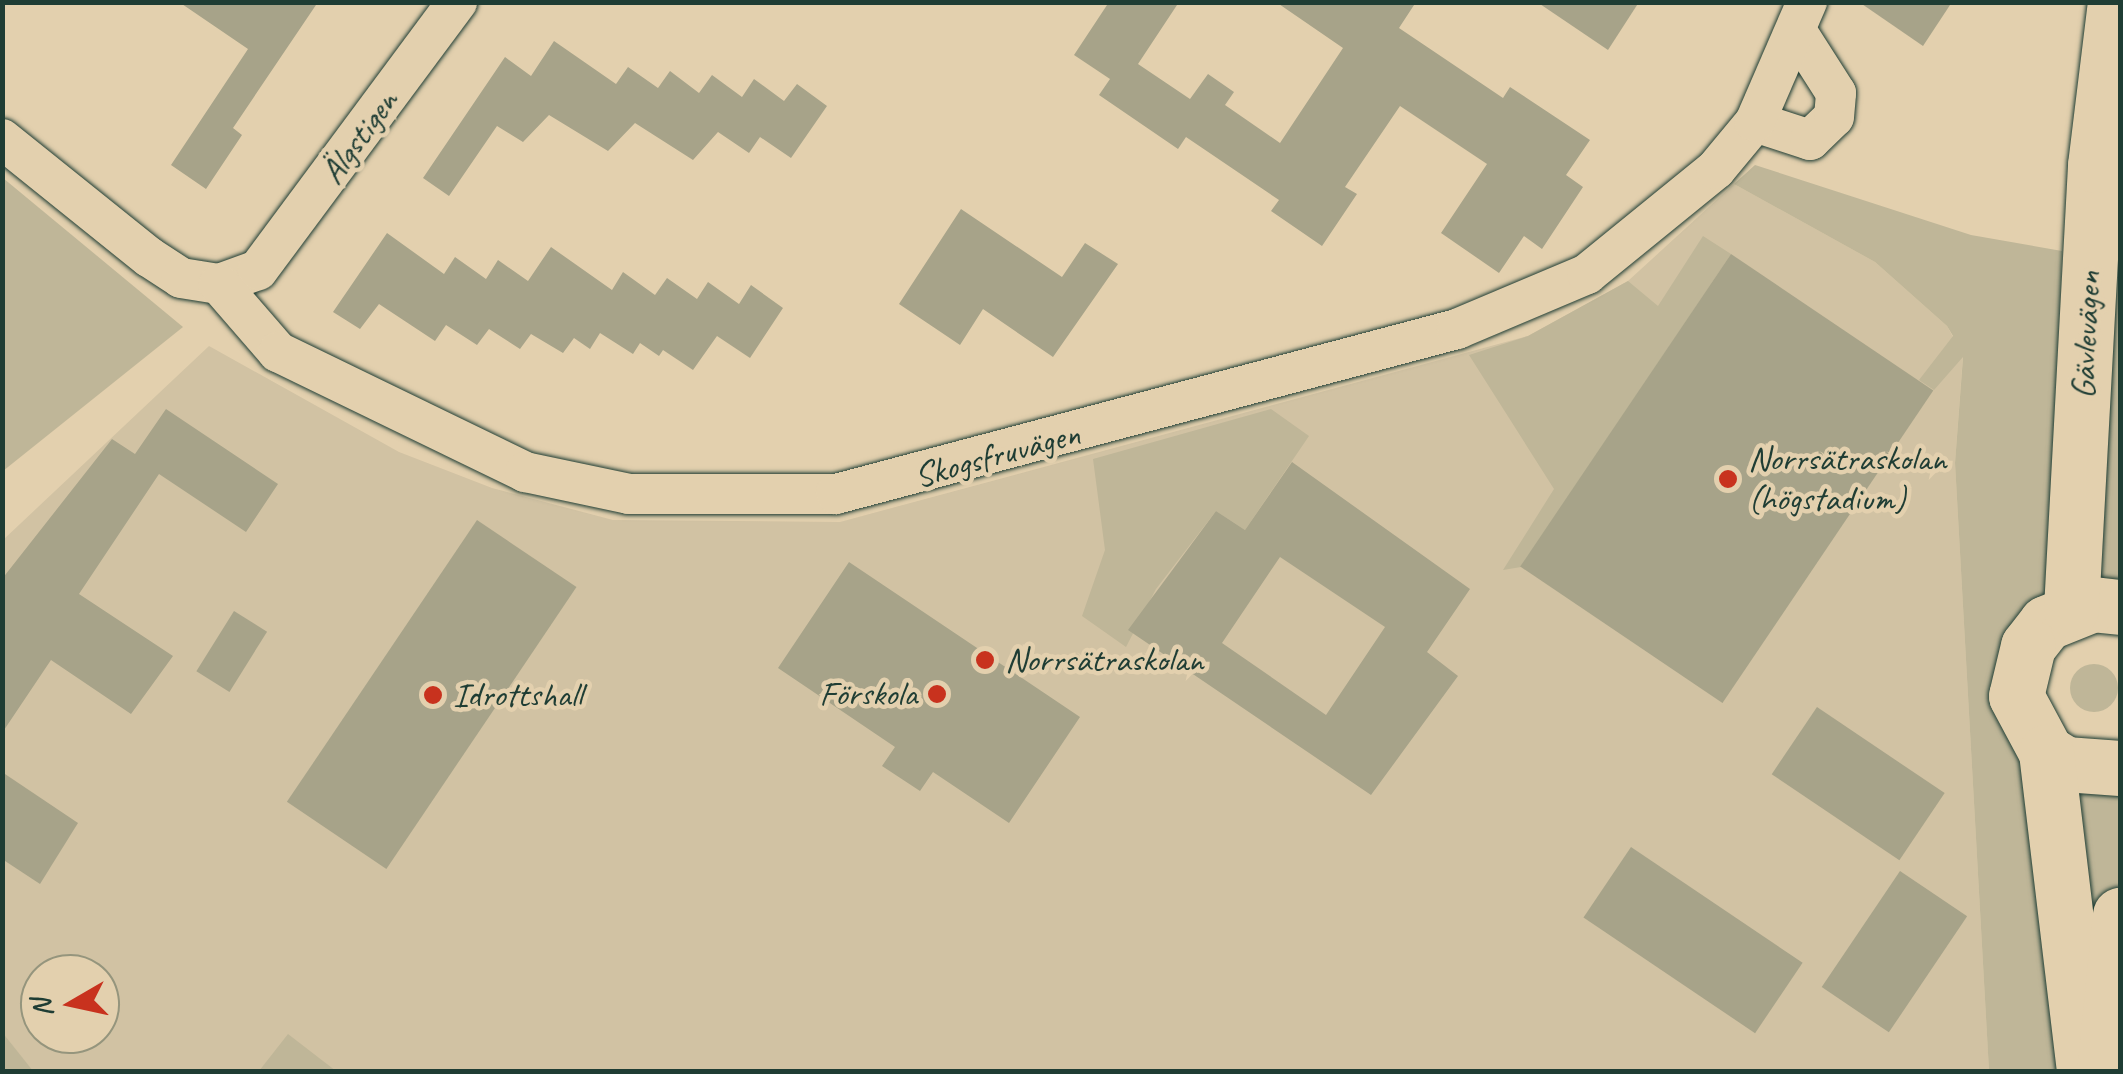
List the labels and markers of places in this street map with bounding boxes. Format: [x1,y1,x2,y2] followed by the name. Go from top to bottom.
[1748,438,1946,520] place label: Norrsätraskolan (högstadium)
[1717,468,1739,490] marker: Norrsätraskolan (högstadium)
[1005,639,1203,681] place label: Norrsätraskolan
[974,649,996,671] marker: Norrsätraskolan
[819,673,917,715] place label: Förskola
[453,674,582,716] place label: Idrottshall
[926,683,948,705] marker: Förskola
[422,684,444,706] marker: Idrottshall

